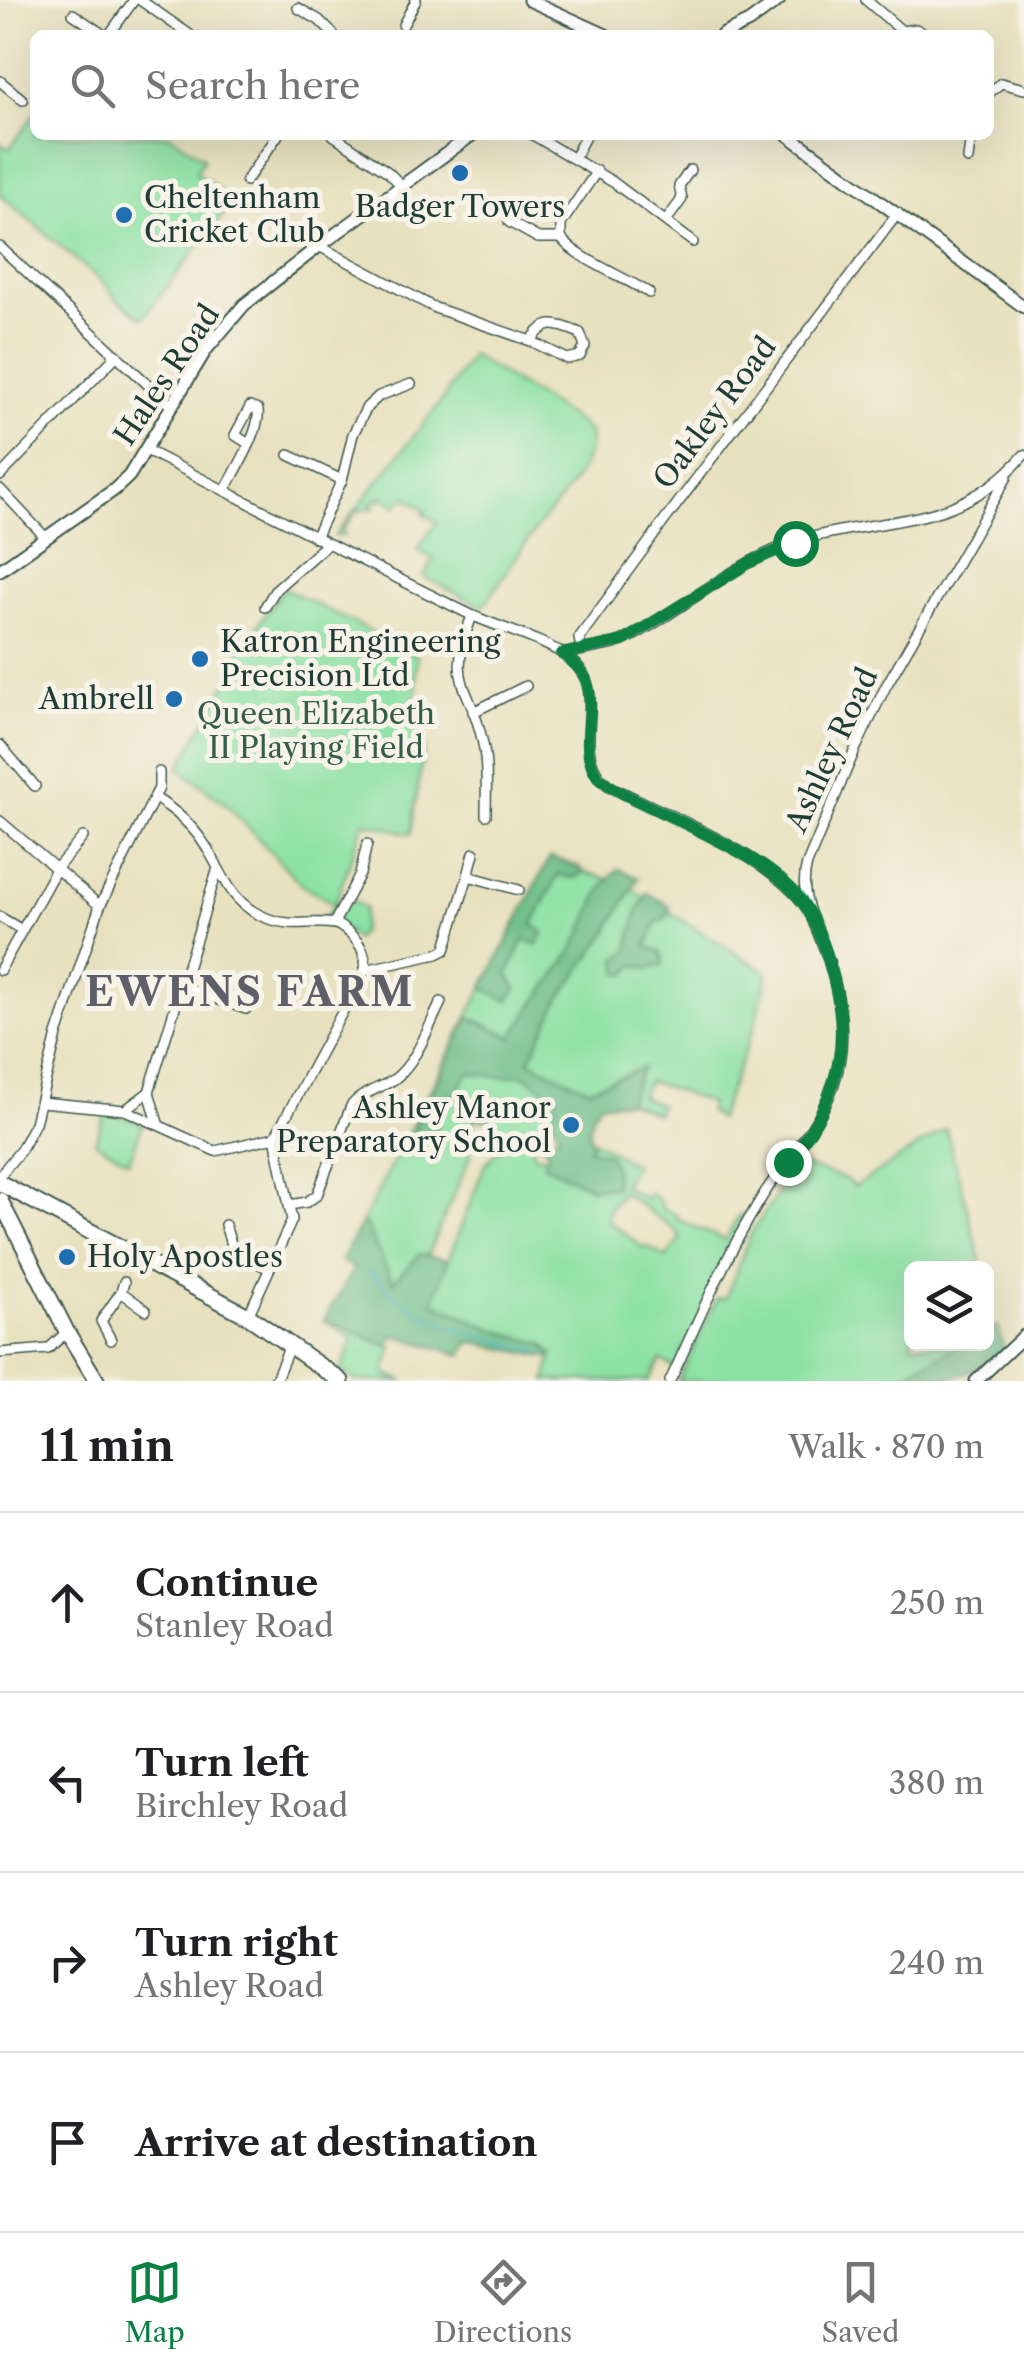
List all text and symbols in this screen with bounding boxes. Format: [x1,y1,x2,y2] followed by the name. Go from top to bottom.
[30,30,994,140] search box
[65,58,120,113] icon: search
[145,62,360,109] text: Search here
[449,162,471,184] marker: Badger Towers
[144,179,325,250] place label: Cheltenham Cricket Club
[355,188,565,225] place label: Badger Towers
[113,204,135,226] marker: Cheltenham Cricket Club
[106,297,227,452] street label: Hales Road
[645,329,784,496] street label: Oakley Road
[773,521,819,567] route start
[220,623,501,694] place label: Katron Engineering Precision Ltd
[189,648,211,670] marker: Katron Engineering Precision Ltd
[777,662,886,839] street label: Ashley Road
[38,680,154,717] place label: Ambrell
[163,688,185,710] marker: Ambrell
[197,695,435,766] park label: Queen Elizabeth II Playing Field
[85,967,415,1016] district label: EWENS FARM
[276,1089,551,1160] place label: Ashley Manor Preparatory School
[560,1114,582,1136] marker: Ashley Manor Preparatory School
[766,1140,812,1186] route end
[87,1238,283,1275] place label: Holy Apostles
[56,1246,78,1268] marker: Holy Apostles
[904,1261,994,1351] map controls
[904,1261,994,1351] button: layers
[40,1420,174,1472] text: 11 min
[788,1427,984,1466] text: Walk · 870 m
[135,1559,318,1606] text: Continue
[40,1575,95,1630] icon: ahead
[890,1583,984,1622] text: 250 m
[135,1606,334,1645] text: Stanley Road
[135,1739,309,1786] text: Turn left
[40,1755,95,1810] icon: left
[889,1763,984,1802] text: 380 m
[135,1786,348,1825] text: Birchley Road
[135,1919,338,1966] text: Turn right
[40,1935,95,1990] icon: right
[888,1943,984,1982] text: 240 m
[135,1966,324,2005] text: Ashley Road
[40,2115,95,2170] icon: arrive
[135,2119,538,2166] text: Arrive at destination
[125,2255,185,2349] tab: Map
[434,2255,572,2349] tab: Directions
[822,2255,899,2349] tab: Saved

